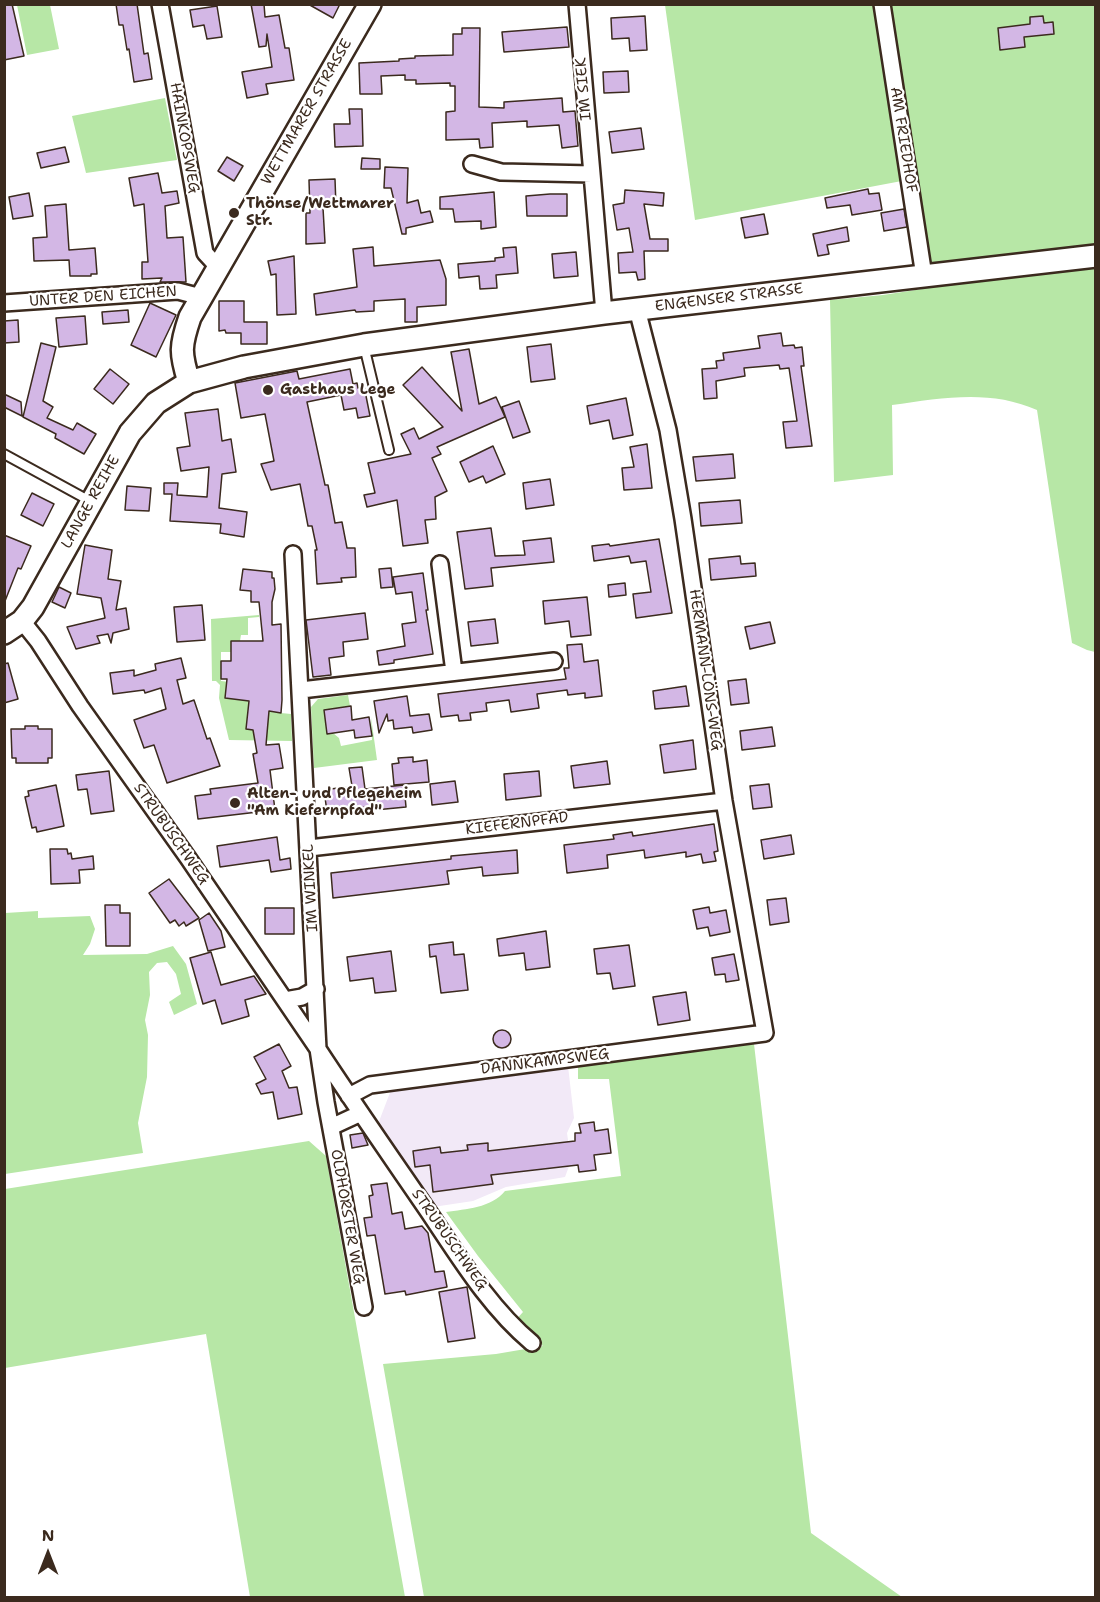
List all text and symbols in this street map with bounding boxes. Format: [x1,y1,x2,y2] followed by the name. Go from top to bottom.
[258,36,356,188] street label: WETTMARER STRASSE
[572,57,596,121] street label: IM SIEK
[165,81,203,195] street label: HAINKOPSWEG
[886,86,920,194] street label: AM FRIEDHOF
[246,195,394,230] place label: Thönse/Wettmarer Str.
[227,206,241,220] marker: Thönse/Wettmarer Str.
[654,280,804,316] street label: ENGENSER STRASSE
[29,283,177,311] street label: UNTER DEN EICHEN
[280,381,396,399] place label: Gasthaus Lege
[261,383,275,397] marker: Gasthaus Lege
[58,452,124,552] street label: LANGE REIHE
[685,588,725,752] street label: HERMANN-LÖNS-WEG
[129,780,213,888] street label: STRUBUSCHWEG
[247,785,422,820] place label: Alten- und Pflegeheim "Am Kiefernpfad"
[228,796,242,810] marker: Alten- und Pflegeheim "Am Kiefernpfad"
[465,809,569,839] street label: KIEFERNPFAD
[300,844,322,932] street label: IM WINKEL
[480,1045,610,1079] street label: DANNKAMPSWEG
[326,1148,368,1286] street label: OLDHORSTER WEG
[407,1186,491,1294] street label: STRUBUSCHWEG
[18,1524,78,1584] north arrow
[42,1525,54,1546] text: N

